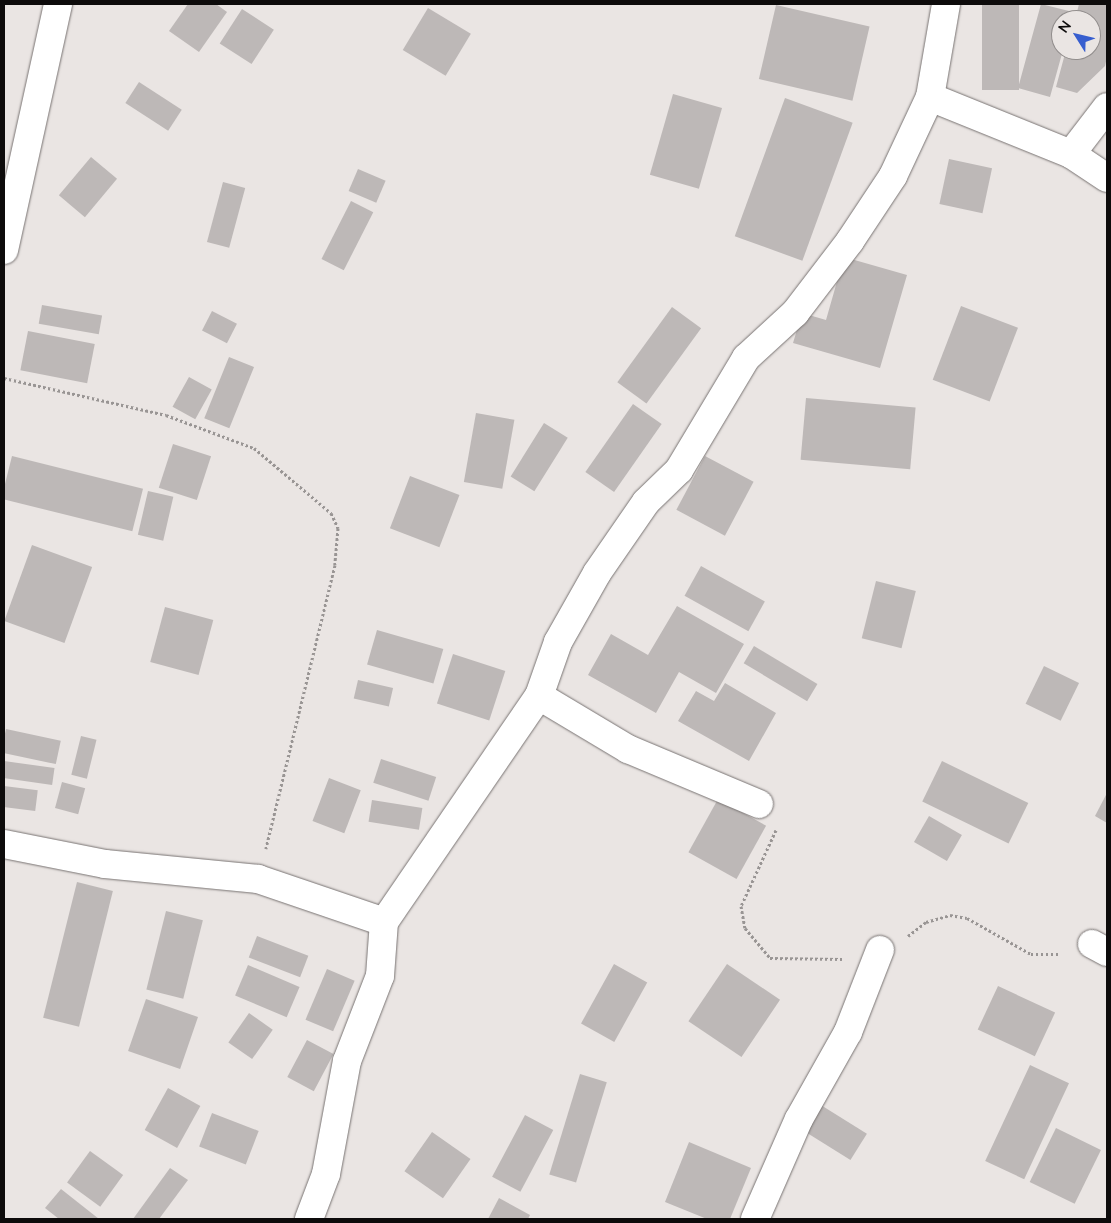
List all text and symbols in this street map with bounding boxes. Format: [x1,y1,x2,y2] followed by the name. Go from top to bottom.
[1051,10,1101,60] north arrow
[1054,17,1074,36] text: N

